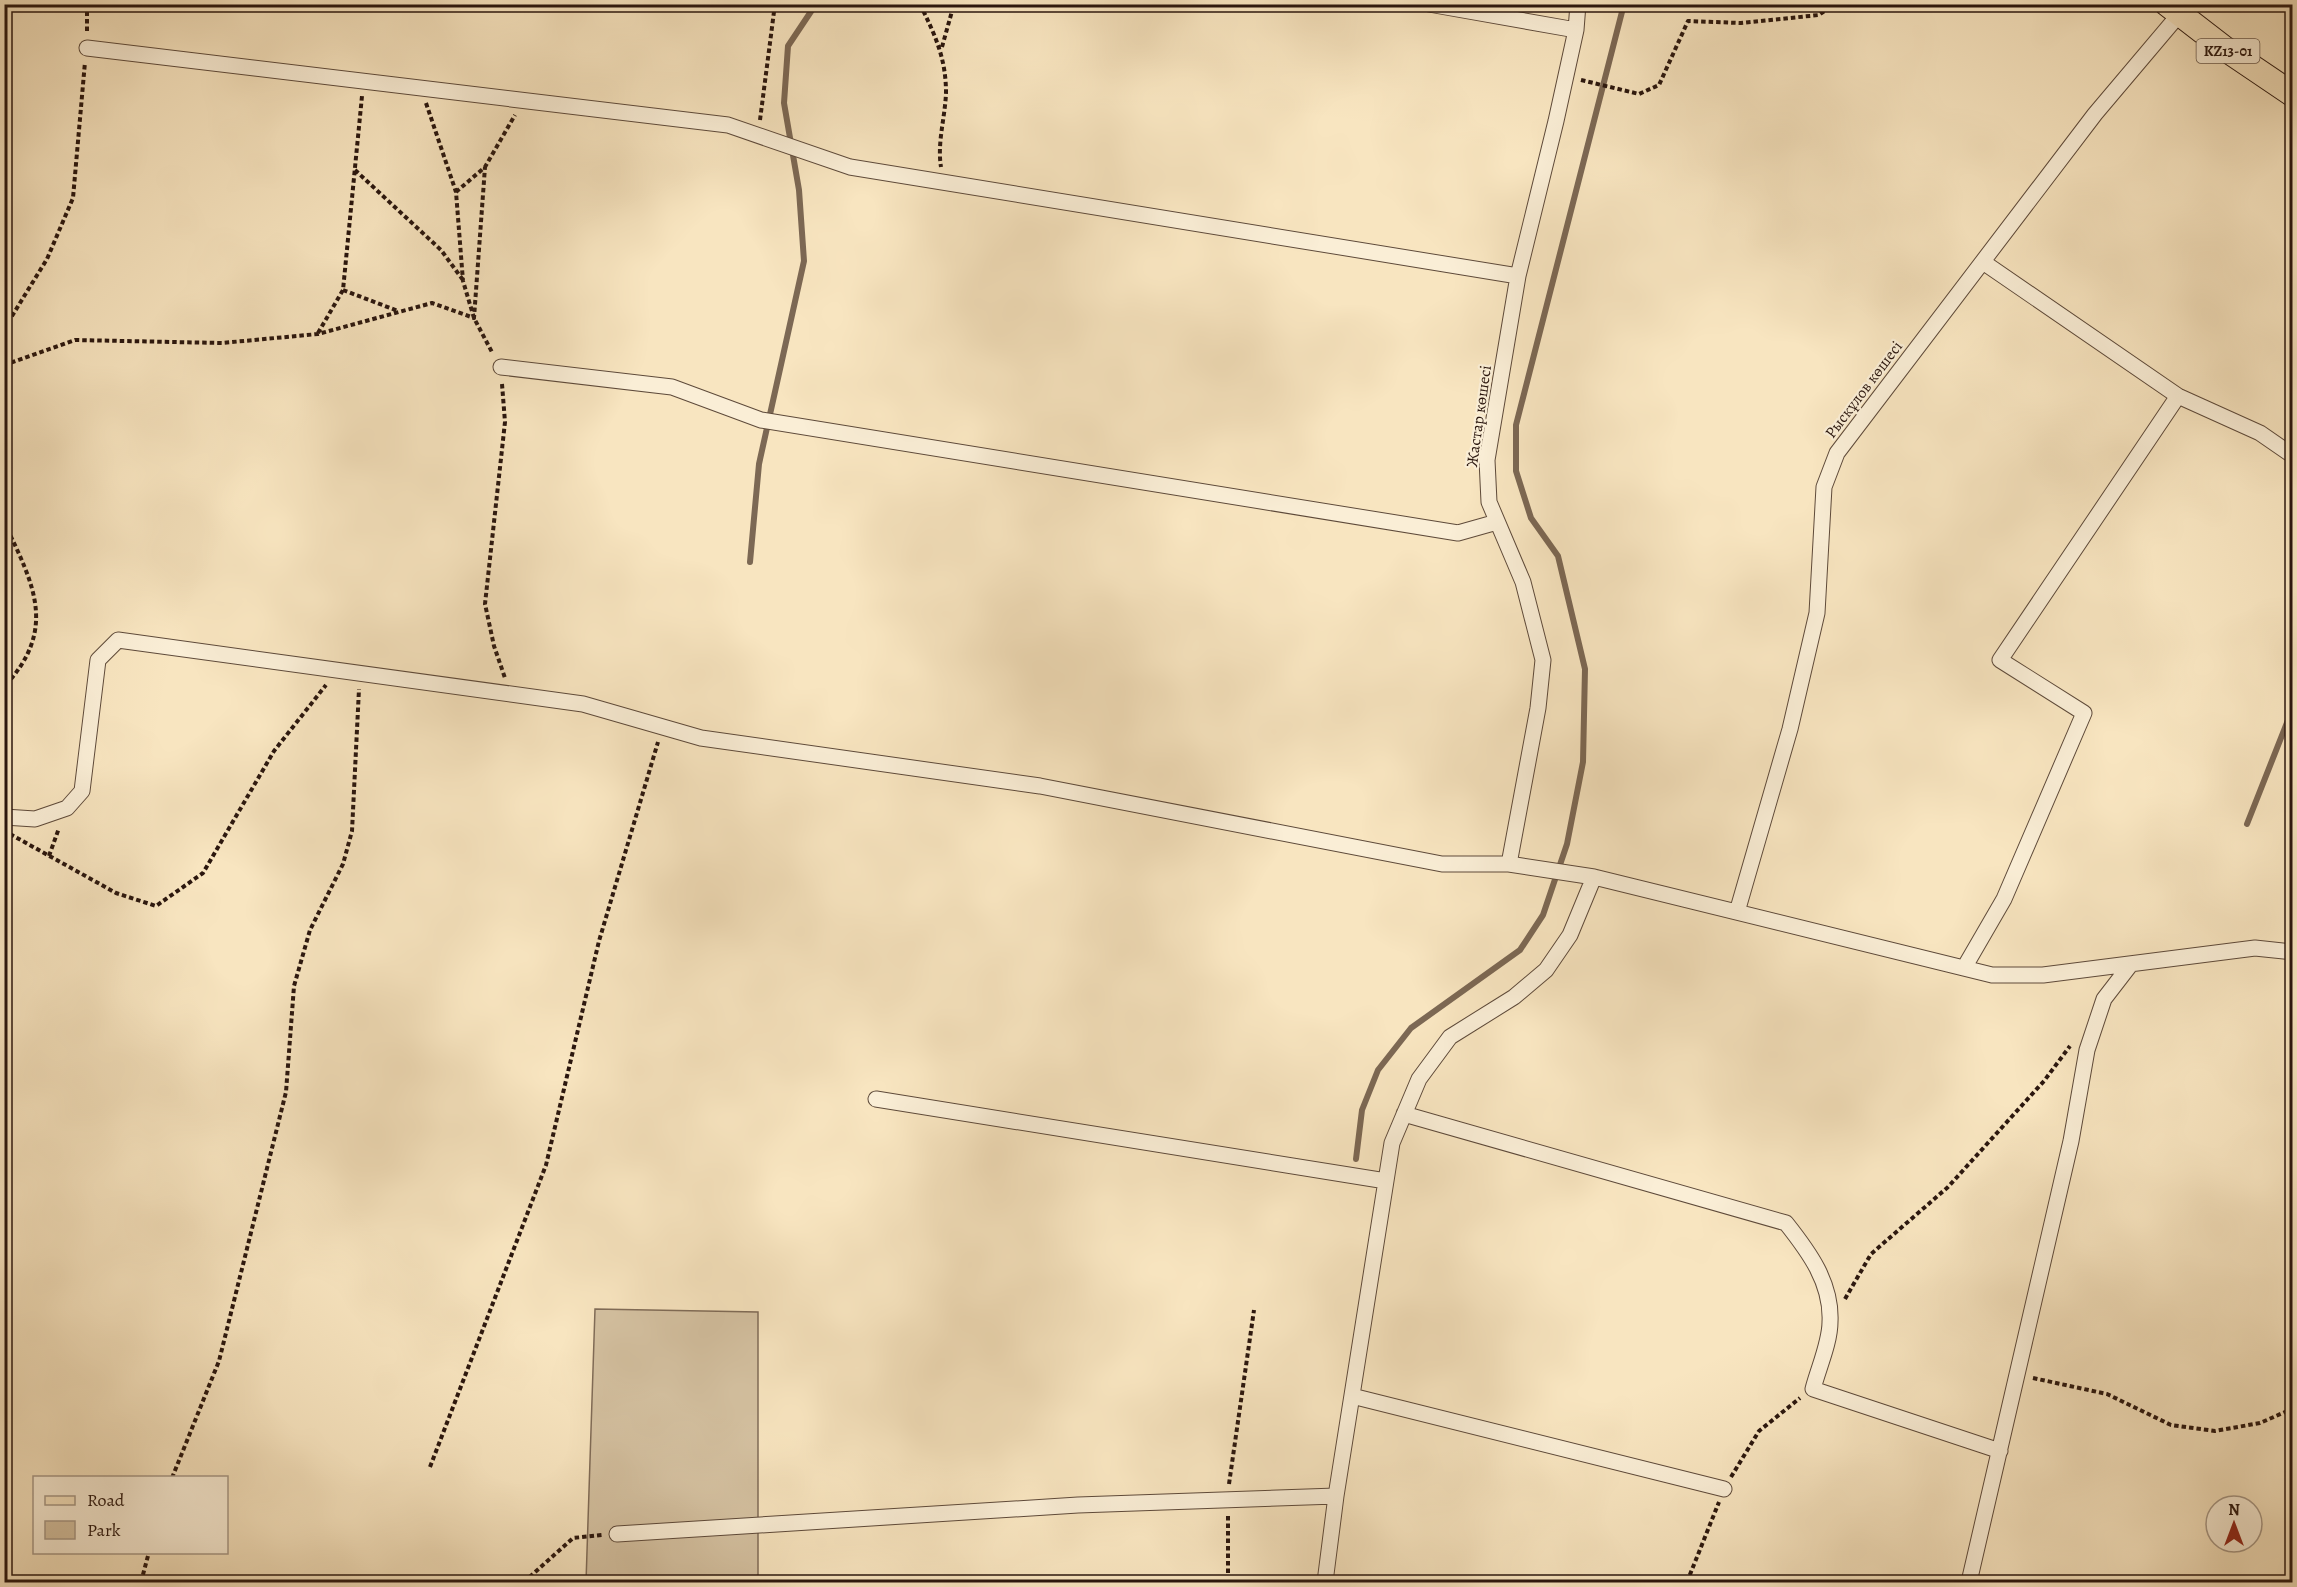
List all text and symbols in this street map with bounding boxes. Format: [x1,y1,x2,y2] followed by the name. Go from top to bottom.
[2196,39,2260,63] road number: KZ13-01
[1820,336,1908,443] street label: Рыскұлов көшесі
[1461,364,1497,469] street label: Жастар көшесі
[33,1476,228,1554] legend
[87,1488,125,1512] text: Road
[2204,1494,2264,1554] north arrow
[2228,1499,2240,1521] text: N
[87,1518,121,1542] text: Park

